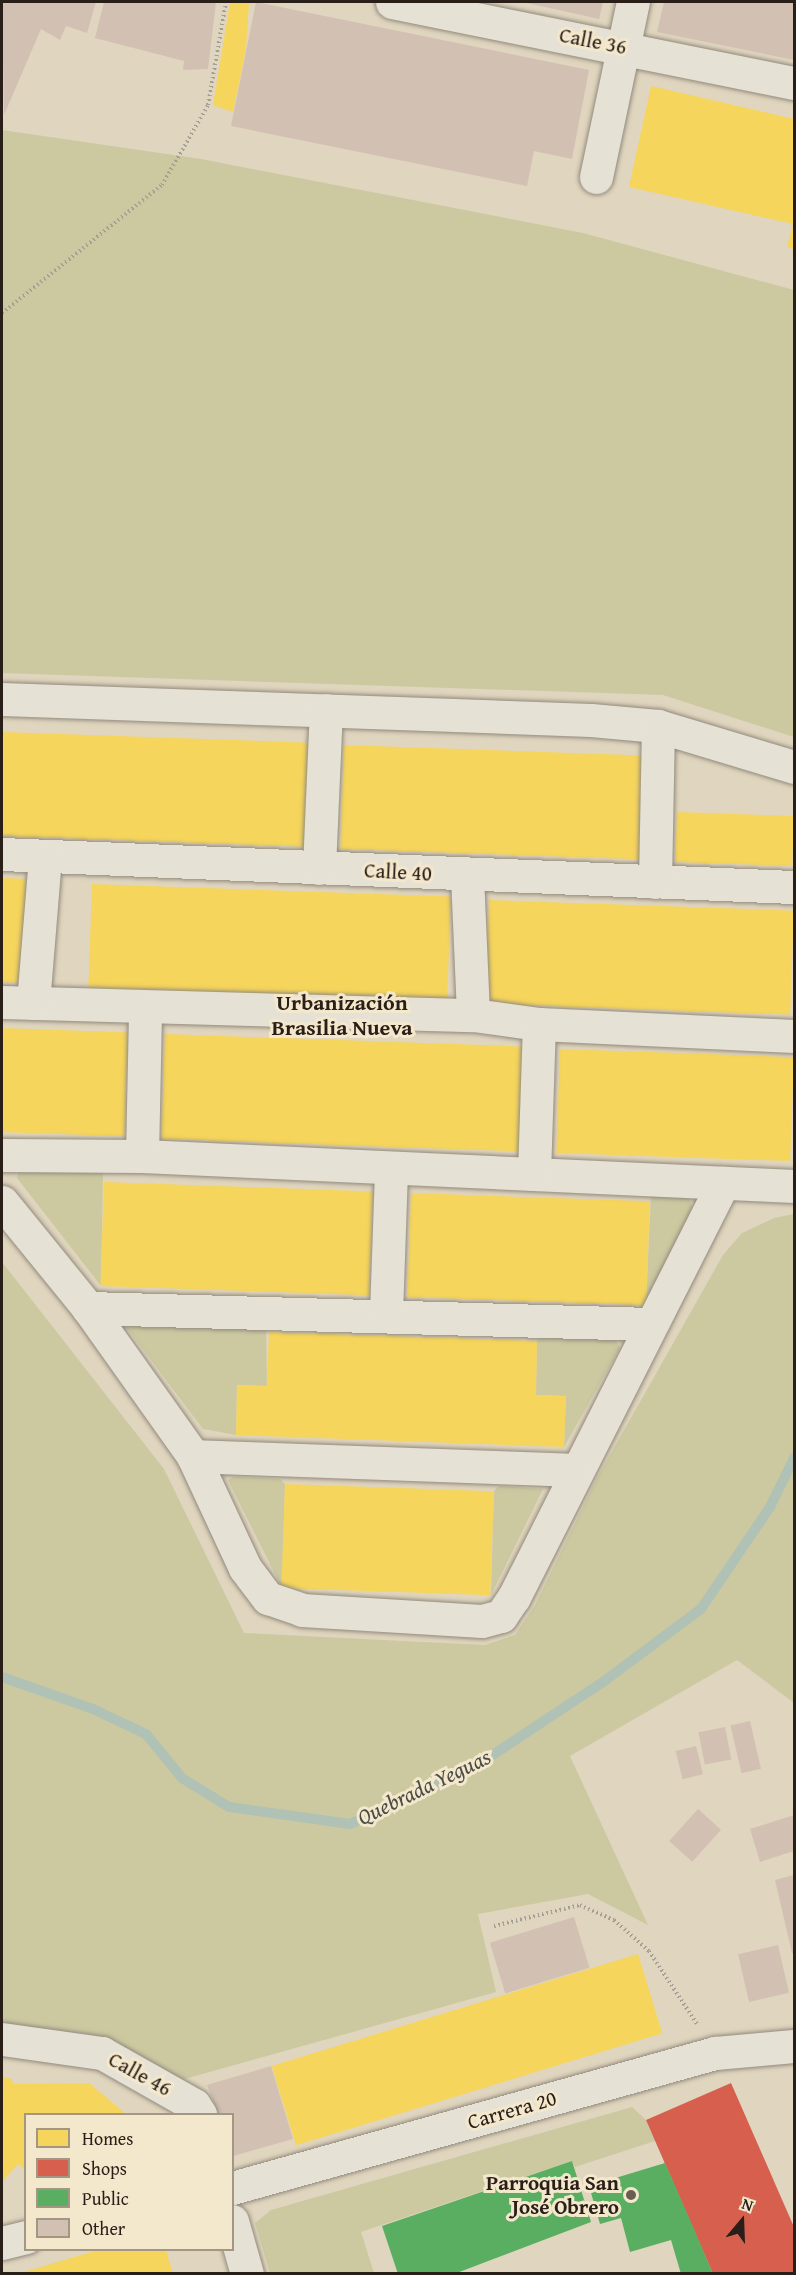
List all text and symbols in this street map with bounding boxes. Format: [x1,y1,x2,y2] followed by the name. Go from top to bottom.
[557,22,629,60] street label: Calle 36
[363,858,433,886] street label: Calle 40
[271,989,413,1040] district label: Urbanización Brasilia Nueva
[353,1743,495,1831] water label: Quebrada Yeguas
[104,2047,176,2101] street label: Calle 46
[465,2085,559,2135] street label: Carrera 20
[24,2113,234,2251] legend
[82,2125,133,2152] text: Homes
[82,2155,127,2182] text: Shops
[486,2170,619,2220] place label: Parroquia San José Obrero
[82,2185,129,2212] text: Public
[624,2188,638,2202] marker: Parroquia San José Obrero
[712,2191,772,2251] north arrow
[739,2191,757,2217] text: N
[82,2215,125,2242] text: Other

